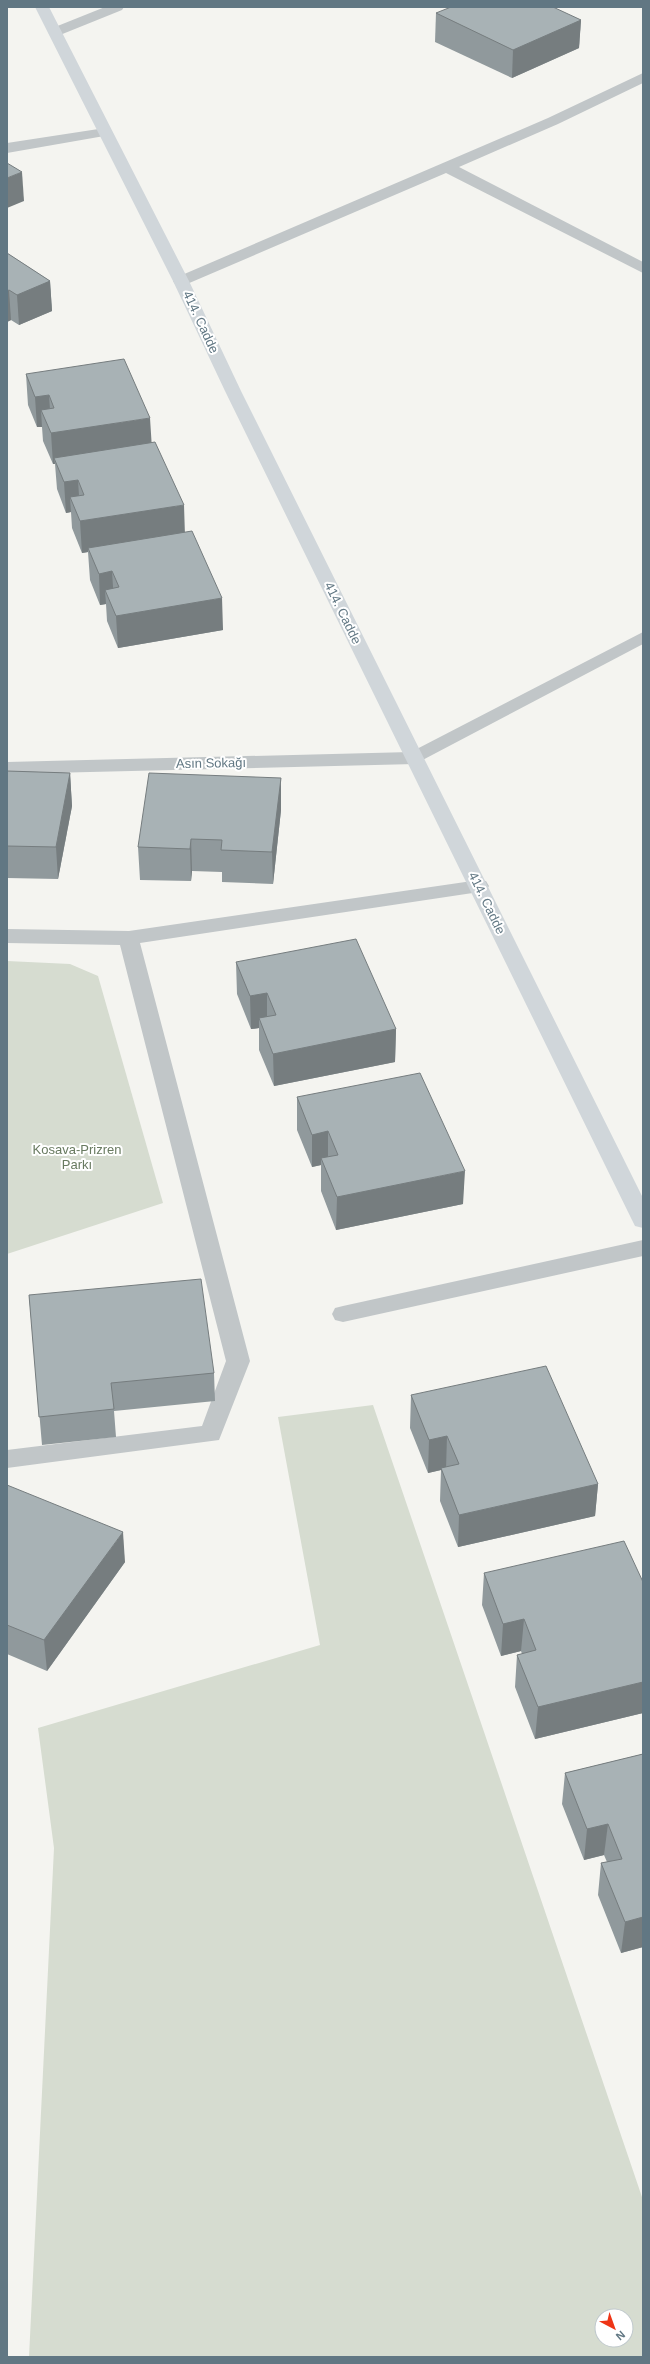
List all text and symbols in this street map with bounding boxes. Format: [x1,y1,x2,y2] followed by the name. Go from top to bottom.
[180,288,222,356] street label: 414. Cadde
[322,579,364,647] street label: 414. Cadde
[176,755,246,771] street label: Asın Sokağı
[466,869,508,937] street label: 414. Cadde
[33,1142,121,1172] park label: Kosava-Prizren Parkı
[594,2308,634,2348] north arrow
[614,2328,627,2343] text: N

